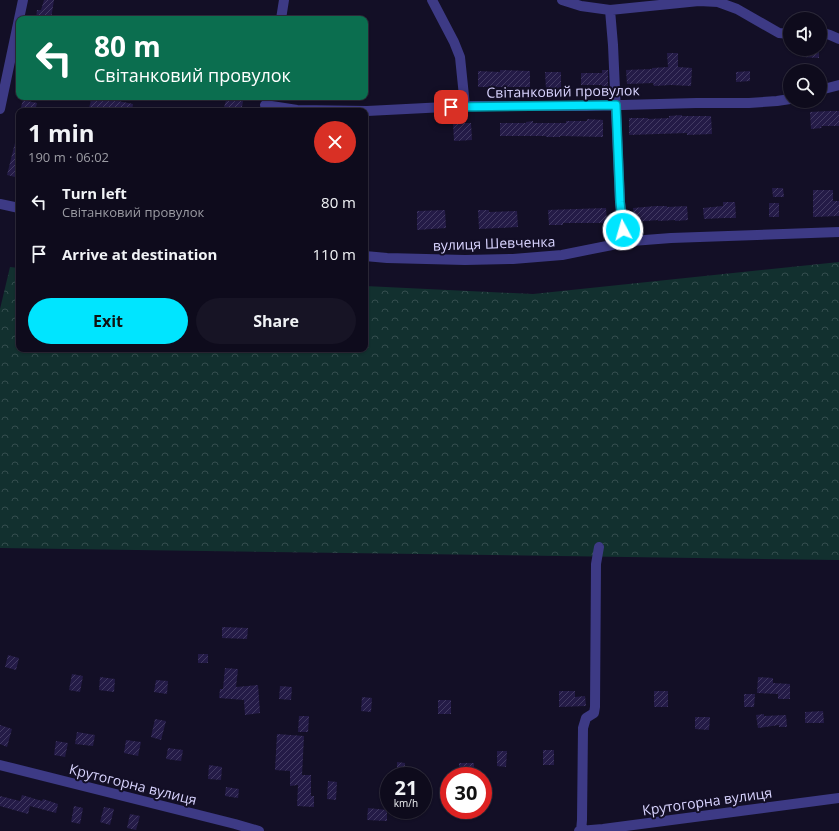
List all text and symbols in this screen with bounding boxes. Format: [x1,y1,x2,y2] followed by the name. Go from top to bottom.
[783,12,827,108] map controls
[783,12,827,56] button: sound
[94,27,161,65] text: 80 m
[28,32,80,84] icon: left
[94,63,291,87] text: Світанковий провулок
[783,64,827,108] button: search
[486,80,640,102] street label: Світанковий провулок
[434,90,468,124] pin
[440,96,462,118] icon: arrive
[28,116,95,149] text: 1 min
[314,121,356,163] button: close
[28,148,109,166] text: 190 m · 06:02
[62,183,127,203] text: Turn left
[28,191,50,213] icon: left
[321,192,356,212] text: 80 m
[62,203,204,221] text: Світанковий провулок
[602,209,644,251] position arrow
[432,231,556,255] street label: вулиця Шевченка
[28,243,50,265] icon: arrive
[62,244,217,264] text: Arrive at destination
[312,244,356,264] text: 110 m
[28,298,188,344] button: Exit
[196,298,356,344] button: Share
[67,759,199,809] street label: Крутогорна вулиця
[440,767,492,819] speed limit sign: 30
[395,774,417,801] text: 21
[641,782,773,820] street label: Крутогорна вулиця
[394,796,418,810] text: km/h

